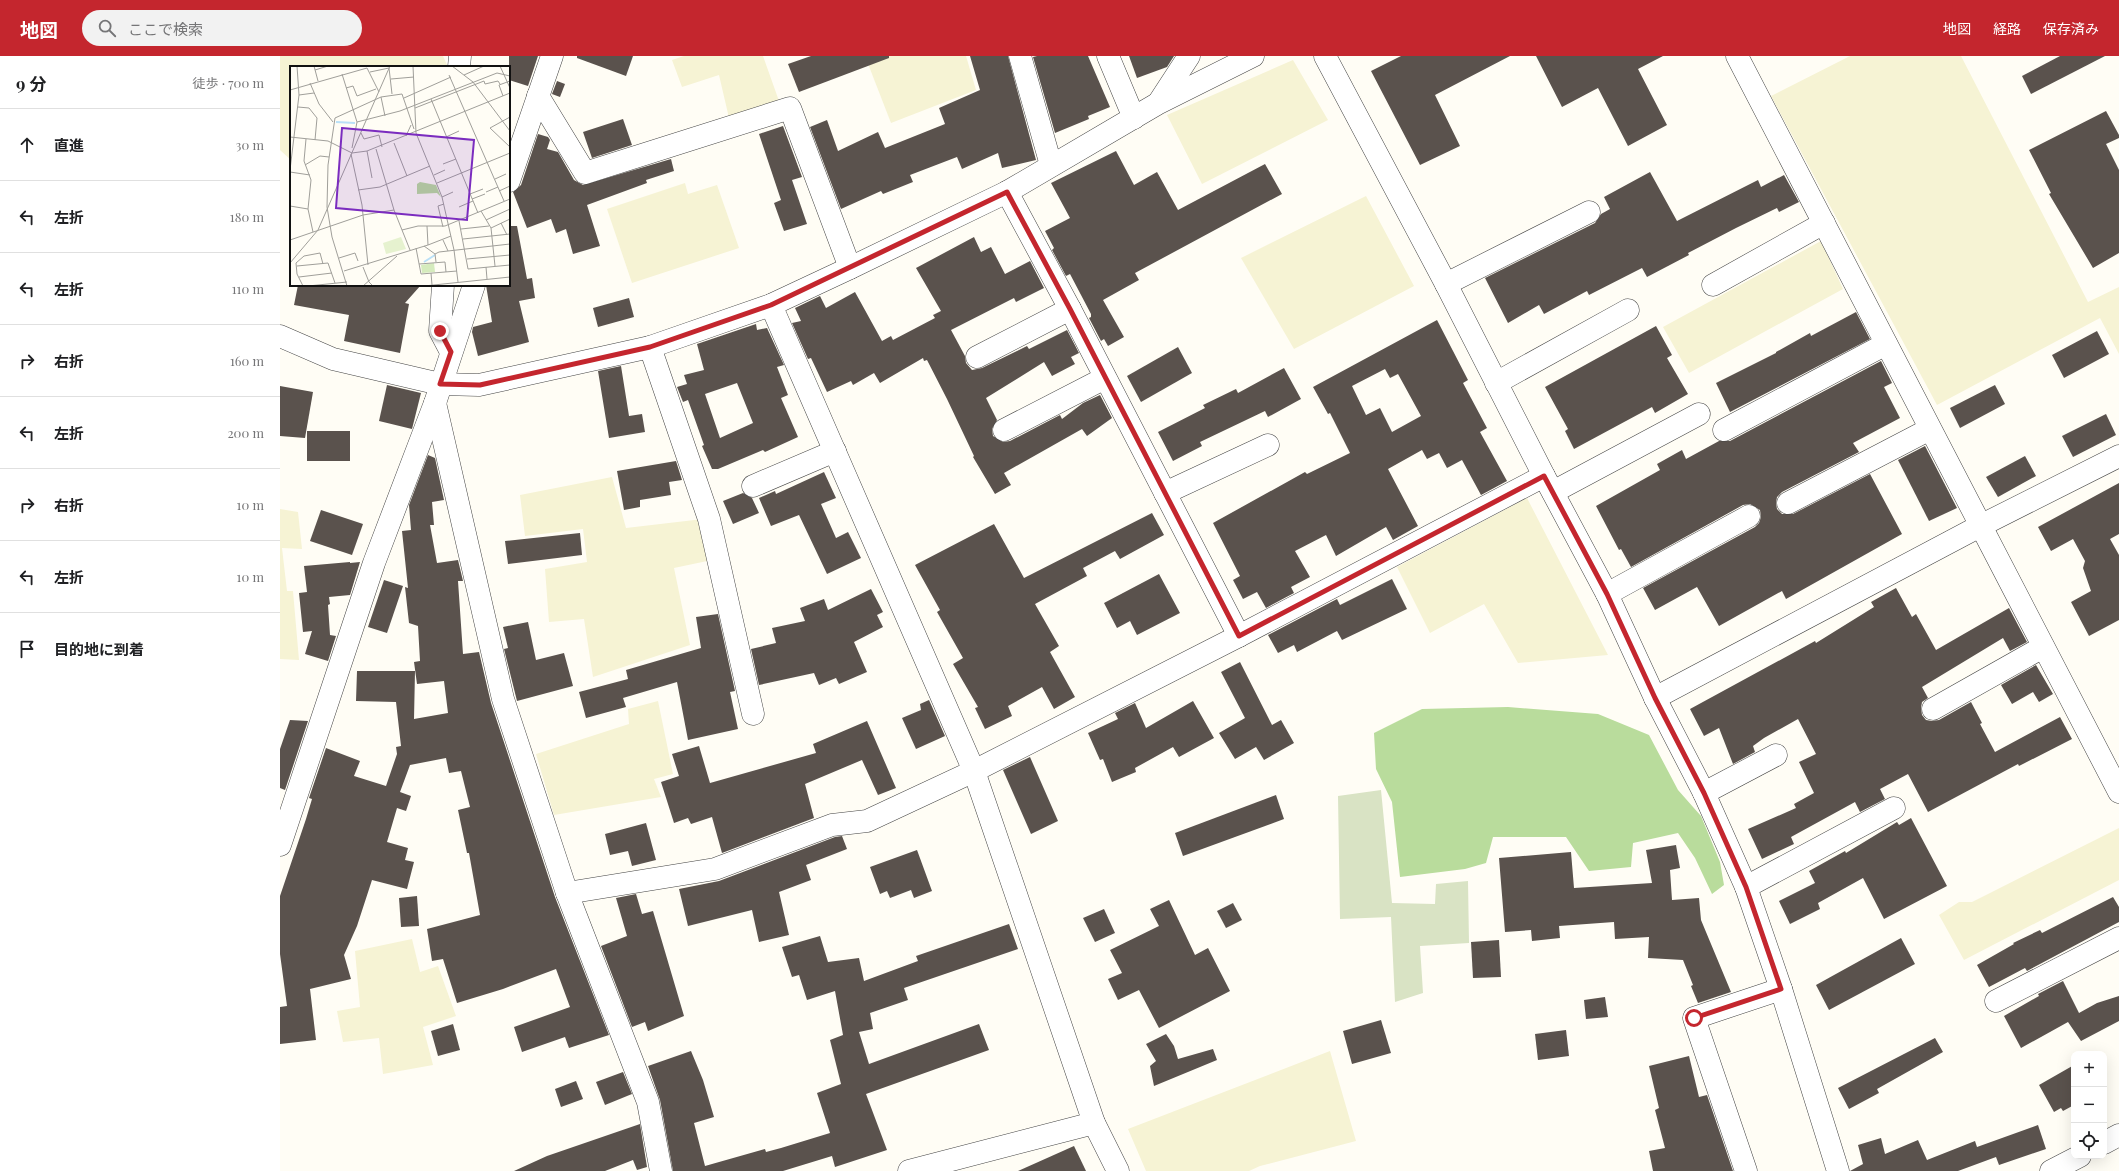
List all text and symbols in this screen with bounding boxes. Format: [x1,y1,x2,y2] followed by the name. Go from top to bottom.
[82,10,362,46] search box
[20,16,58,42] text: 地図
[96,17,118,39] icon: search
[128,19,203,39] text: ここで検索
[1943,19,1971,38] text: 地図
[1993,19,2021,38] text: 経路
[2043,19,2099,38] text: 保存済み
[290,66,510,286] inset map
[16,72,46,94] text: 9 分
[192,74,264,91] text: 徒歩 · 700 m
[16,134,38,156] icon: ahead
[54,135,84,155] text: 直進
[236,136,264,153] text: 30 m
[16,206,38,228] icon: left
[54,207,84,227] text: 左折
[230,208,264,225] text: 180 m
[16,278,38,300] icon: left
[54,279,84,299] text: 左折
[232,280,264,297] text: 110 m
[431,322,449,340] route end
[16,350,38,372] icon: right
[54,351,84,371] text: 右折
[230,352,264,369] text: 160 m
[16,422,38,444] icon: left
[54,423,84,443] text: 左折
[227,424,264,441] text: 200 m
[16,494,38,516] icon: right
[54,495,84,515] text: 右折
[237,496,264,513] text: 10 m
[16,566,38,588] icon: left
[54,567,84,587] text: 左折
[237,568,264,585] text: 10 m
[16,638,38,660] icon: arrive
[54,639,144,659] text: 目的地に到着
[1685,1009,1703,1027] route start
[2071,1051,2107,1159] map controls
[2071,1051,2107,1087] button: +
[2071,1087,2107,1123] button: −
[2071,1123,2107,1159] button: locate

